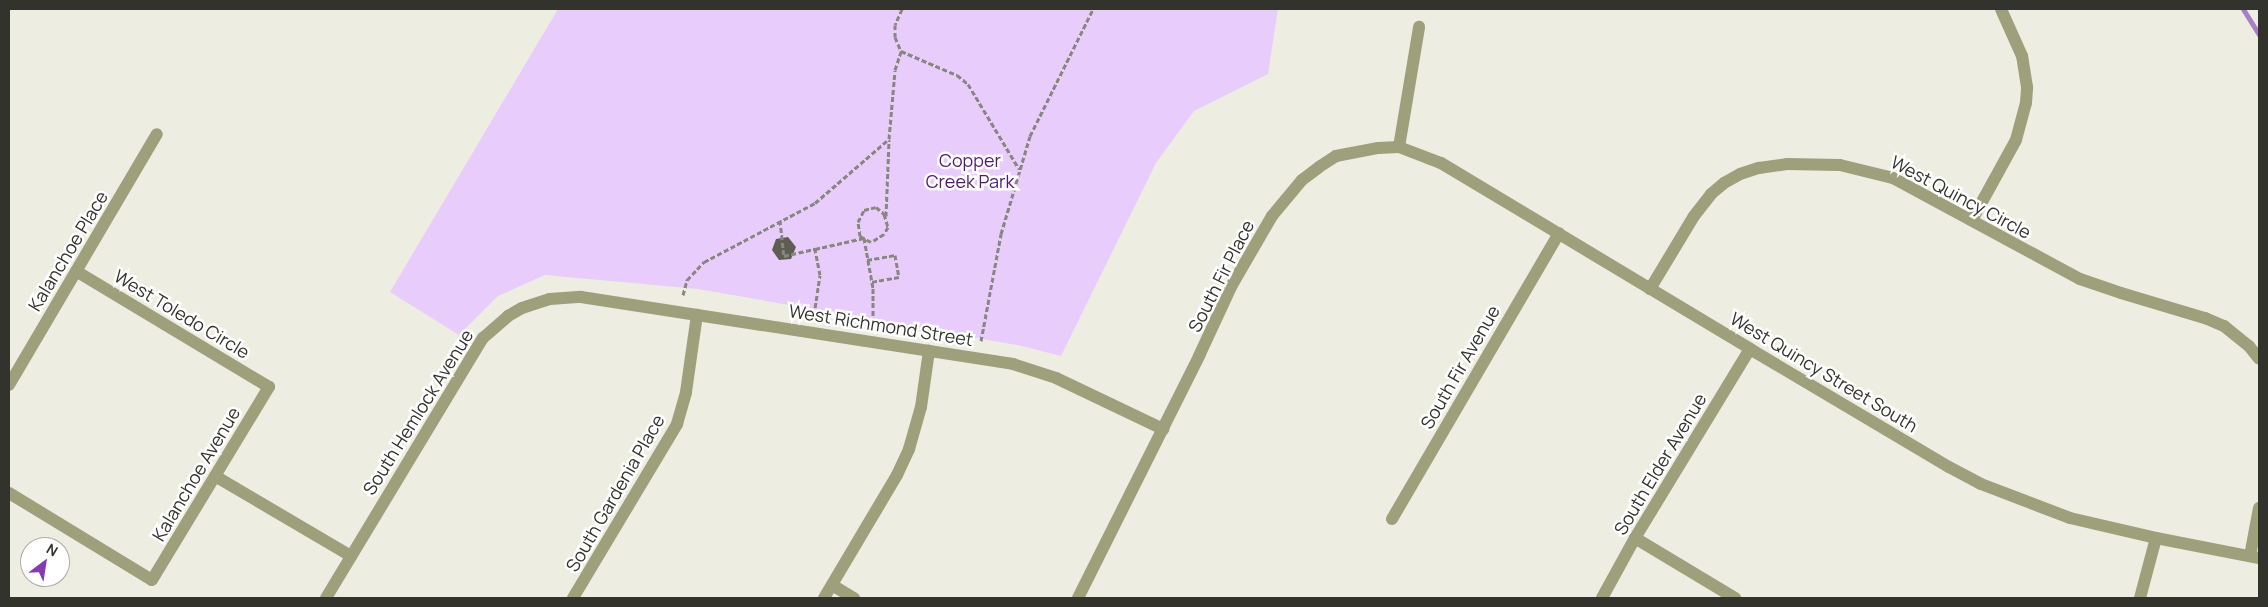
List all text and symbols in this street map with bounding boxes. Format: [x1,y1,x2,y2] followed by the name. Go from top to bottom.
[926,150,1014,192] park label: Copper Creek Park
[1887,151,2035,243] street label: West Quincy Circle
[24,187,112,315] street label: Kalanchoe Place
[1184,216,1258,336] street label: South Fir Place
[110,265,254,363] street label: West Toledo Circle
[787,300,975,350] street label: West Richmond Street
[1416,301,1504,433] street label: South Fir Avenue
[1726,307,1922,437] street label: West Quincy Street South
[358,325,478,499] street label: South Hemlock Avenue
[1609,389,1711,539] street label: South Elder Avenue
[147,403,245,545] street label: Kalanchoe Avenue
[561,411,669,575] street label: South Gardenia Place
[20,537,70,587] north arrow
[43,539,62,560] text: N

